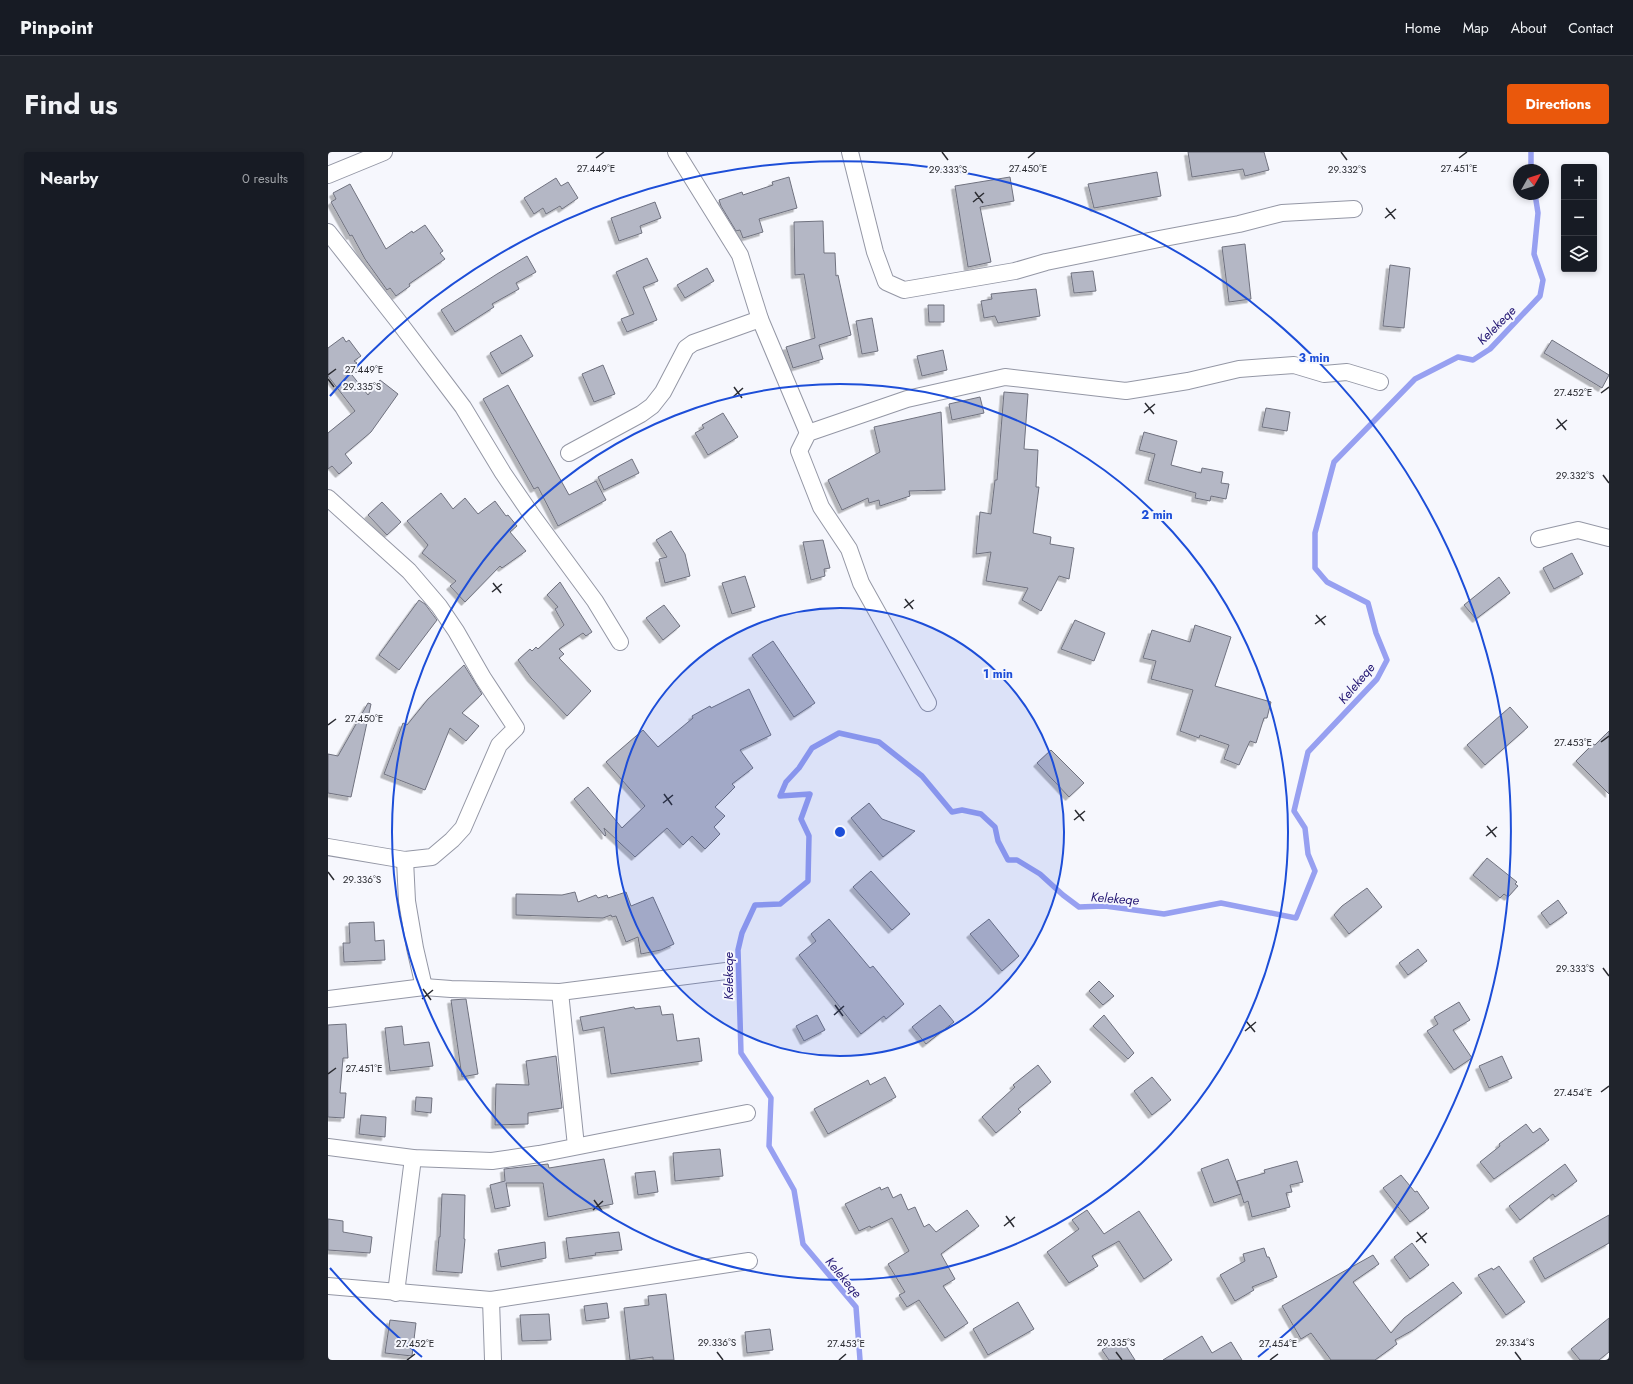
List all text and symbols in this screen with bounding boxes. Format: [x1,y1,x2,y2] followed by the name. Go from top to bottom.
[20,14,93,41] text: Pinpoint
[1405,18,1441,38] text: Home
[1463,18,1489,38] text: Map
[1511,18,1546,38] text: About
[1568,18,1613,38] text: Contact
[24,84,118,125] text: Find us
[1507,84,1609,124] button: Directions
[577,161,615,176] text: 27.449°E
[1009,161,1047,176] text: 27.450°E
[1440,161,1478,176] text: 27.451°E
[929,162,968,177] text: 29.333°S
[1328,162,1367,177] text: 29.332°S
[1513,164,1549,200] north arrow
[1561,164,1597,272] map controls
[1561,164,1597,200] button: +
[40,166,98,190] text: Nearby
[242,169,288,188] text: 0 results
[1561,200,1597,236] button: −
[1561,236,1597,272] button: layers
[1473,301,1520,349] water label: Kelekeqe
[1298,349,1330,367] text: 3 min
[345,362,383,377] text: 27.449°E
[343,379,382,394] text: 29.335°S
[1554,385,1592,400] text: 27.452°E
[1556,468,1595,483] text: 29.332°S
[1141,506,1173,524] text: 2 min
[1334,658,1379,708] water label: Kelekeqe
[983,665,1013,683] text: 1 min
[345,711,383,726] text: 27.450°E
[1554,735,1592,750] text: 27.453°E
[833,825,847,839] centre of rings
[343,872,382,887] text: 29.336°S
[1090,887,1140,910] water label: Kelekeqe
[719,951,738,1000] water label: Kelekeqe
[1556,961,1595,976] text: 29.333°S
[345,1061,383,1076] text: 27.451°E
[1554,1085,1592,1100] text: 27.454°E
[821,1253,867,1302] water label: Kelekeqe
[698,1335,737,1350] text: 29.336°S
[1097,1335,1136,1350] text: 29.335°S
[1496,1335,1535,1350] text: 29.334°S
[396,1336,434,1351] text: 27.452°E
[827,1336,865,1351] text: 27.453°E
[1259,1336,1297,1351] text: 27.454°E

